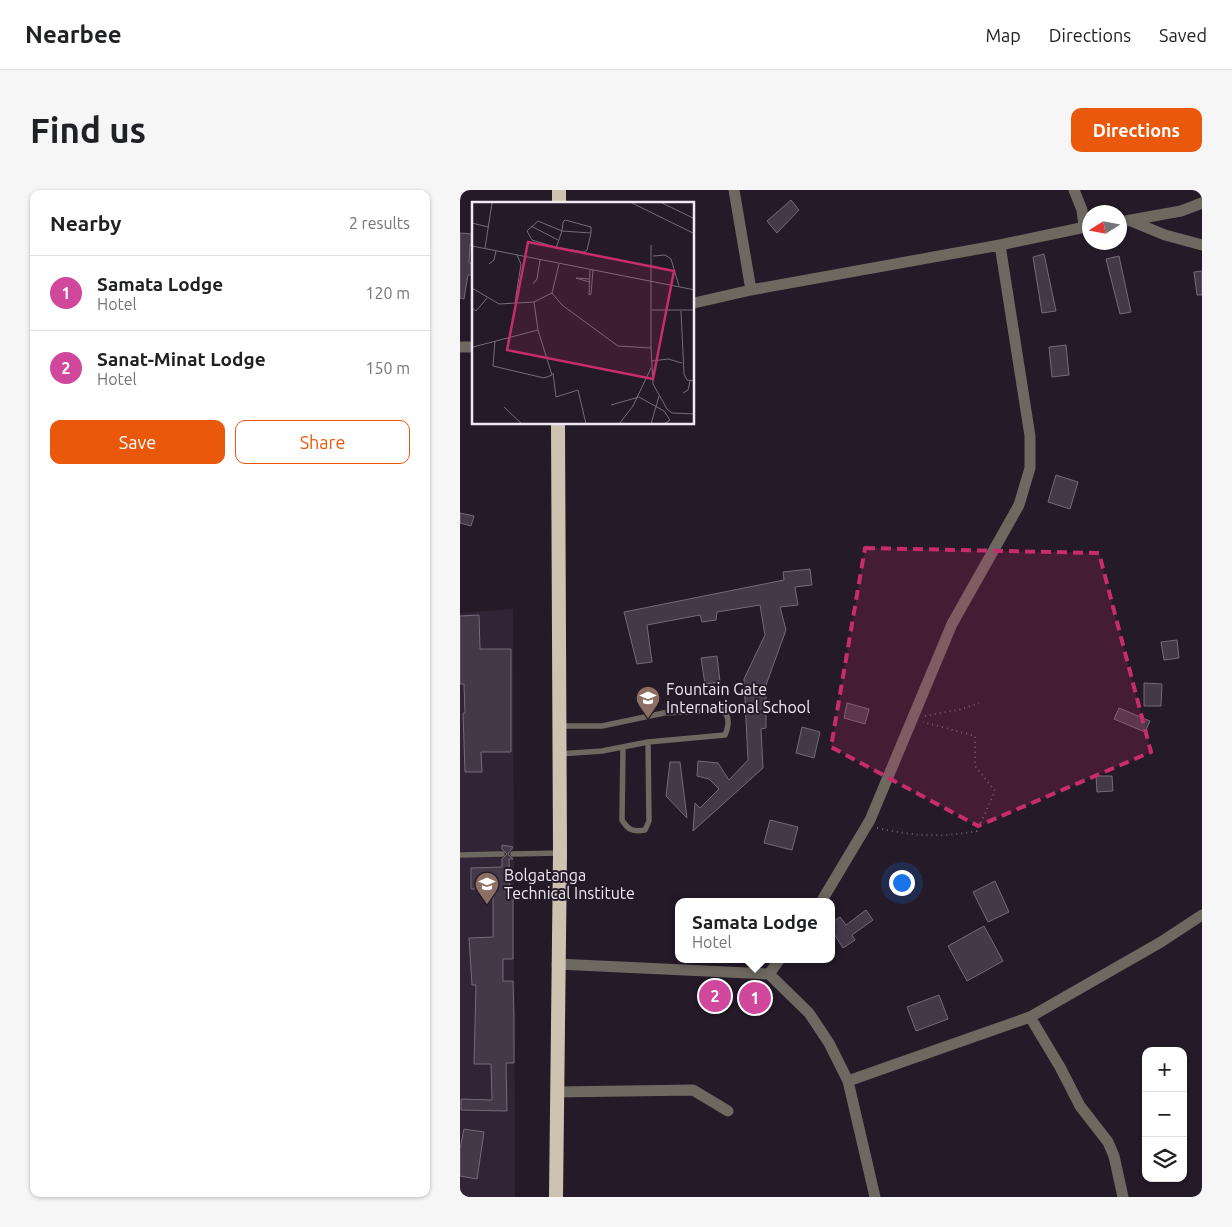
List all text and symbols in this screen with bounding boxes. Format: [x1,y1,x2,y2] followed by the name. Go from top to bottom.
[25,21,122,48] text: Nearbee
[985,25,1021,45] text: Map
[1049,25,1131,45] text: Directions
[1159,25,1207,45] text: Saved
[1071,108,1202,152] button: Directions
[30,110,146,150] text: Find us
[472,202,695,425] inset map
[1082,205,1127,250] north arrow
[50,211,121,235] text: Nearby
[349,214,410,232] text: 2 results
[97,273,223,295] text: Samata Lodge
[61,284,71,302] text: 1
[365,284,410,302] text: 120 m
[97,295,137,313] text: Hotel
[97,348,266,370] text: Sanat-Minat Lodge
[61,359,71,377] text: 2
[365,359,410,377] text: 150 m
[97,370,137,388] text: Hotel
[50,420,225,464] button: Save
[235,420,410,464] button: Share
[666,680,810,716] place label: Fountain Gate International School
[635,685,661,719] school or university icon: Fountain Gate International School
[504,866,635,902] place label: Bolgatanga Technical Institute
[889,870,915,896] your location
[474,871,500,905] school or university icon: Bolgatanga Technical Institute
[675,898,835,963] popup
[692,911,818,933] text: Samata Lodge
[692,933,732,951] text: Hotel
[699,977,731,1015] pin: 2
[739,979,771,1017] pin: 1
[1142,1047,1187,1182] map controls
[1142,1047,1187,1092] button: +
[1142,1092,1187,1137] button: −
[1142,1137,1187,1182] button: layers

